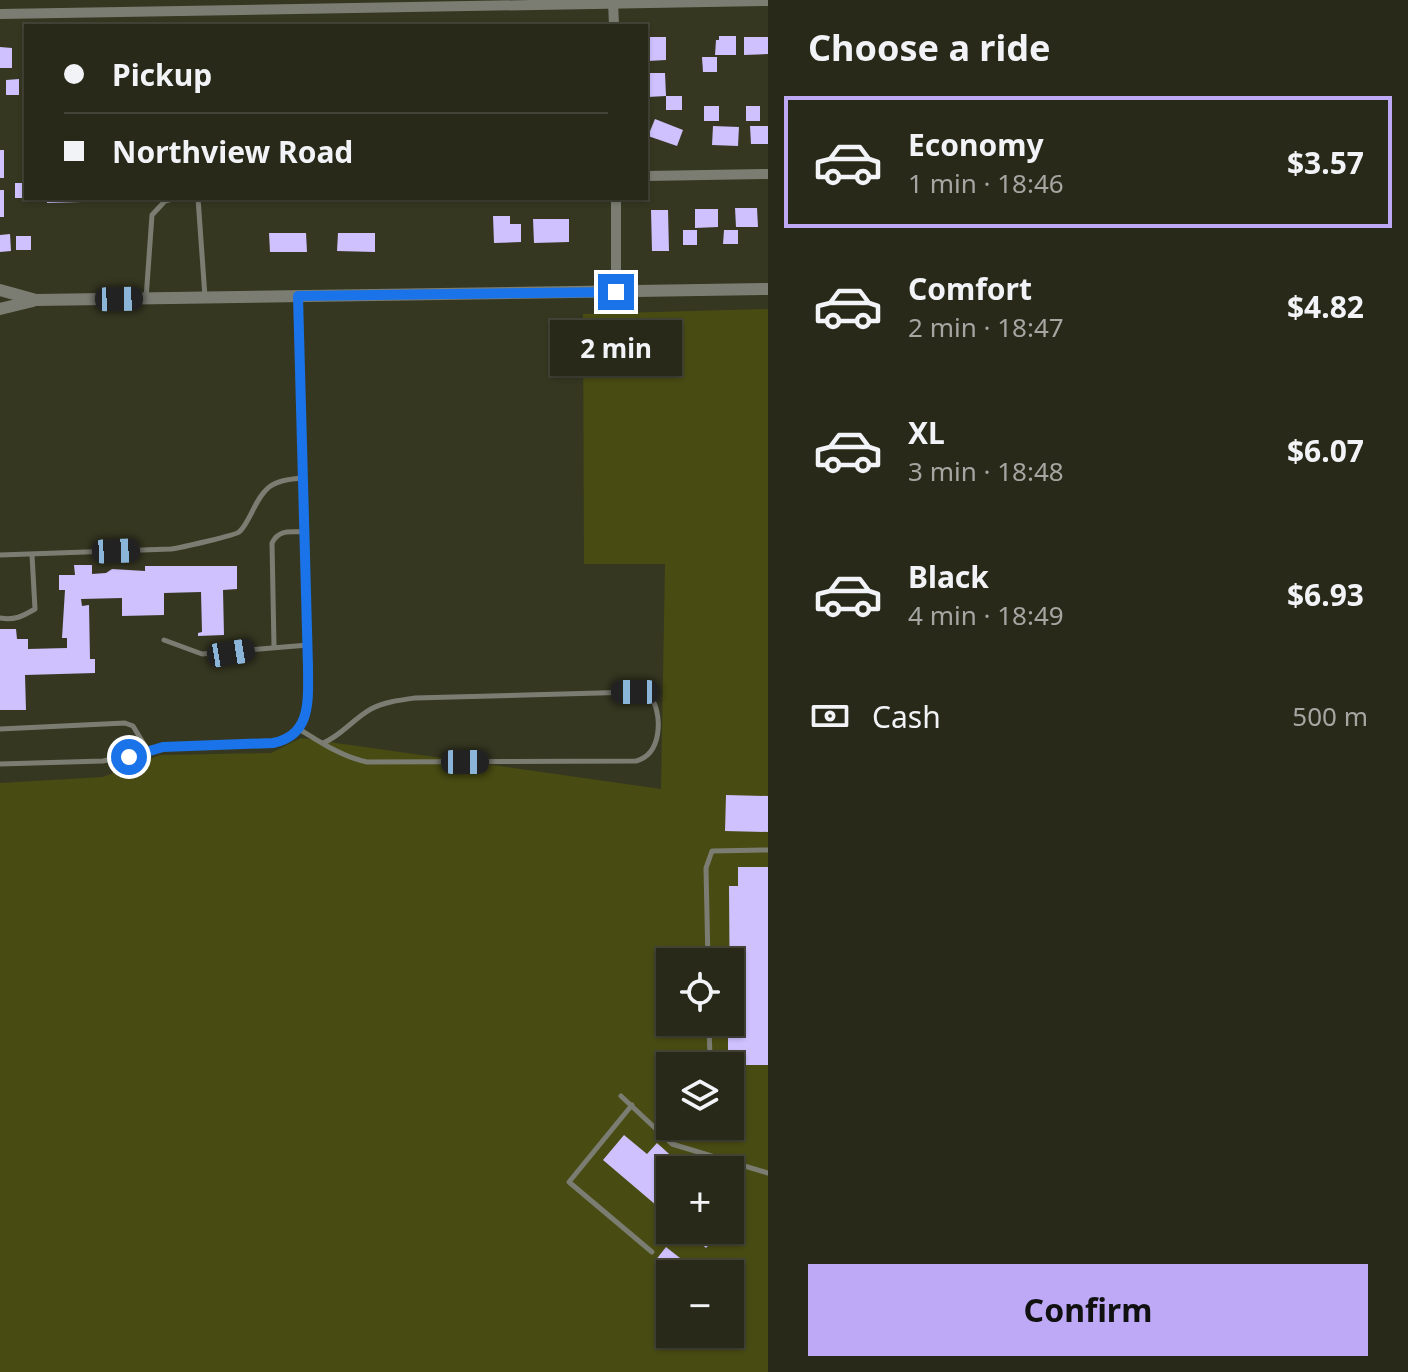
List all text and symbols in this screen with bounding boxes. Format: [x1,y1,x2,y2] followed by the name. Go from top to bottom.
[808,23,1050,72] text: Choose a ride
[112,54,212,95] text: Pickup
[908,124,1044,165] text: Economy
[812,126,884,198] icon: car
[112,131,353,172] text: Northview Road
[1287,142,1364,183] text: $3.57
[908,165,1064,201] text: 1 min · 18:46
[908,268,1032,309] text: Comfort
[812,270,884,342] icon: car
[598,274,634,310] route end
[1287,286,1364,327] text: $4.82
[95,287,143,311] car
[908,309,1064,345] text: 2 min · 18:47
[550,320,682,376] callout: 2 min
[580,330,652,366] text: 2 min
[908,412,945,453] text: XL
[812,414,884,486] icon: car
[1287,430,1364,471] text: $6.07
[908,453,1064,489] text: 3 min · 18:48
[92,538,140,564] car
[908,556,989,597] text: Black
[812,558,884,630] icon: car
[1287,574,1364,615] text: $6.93
[908,597,1064,633] text: 4 min · 18:49
[205,637,257,669] car
[611,680,659,704] car
[808,694,852,738] icon: cash
[872,696,941,737] text: Cash
[1292,698,1368,734] text: 500 m
[111,739,147,775] route start
[441,750,489,774] car
[656,948,744,1348] map controls
[656,948,744,1036] button: locate
[656,1052,744,1140] button: layers
[656,1156,744,1244] button: +
[656,1260,744,1348] button: −
[808,1264,1368,1356] button: Confirm

